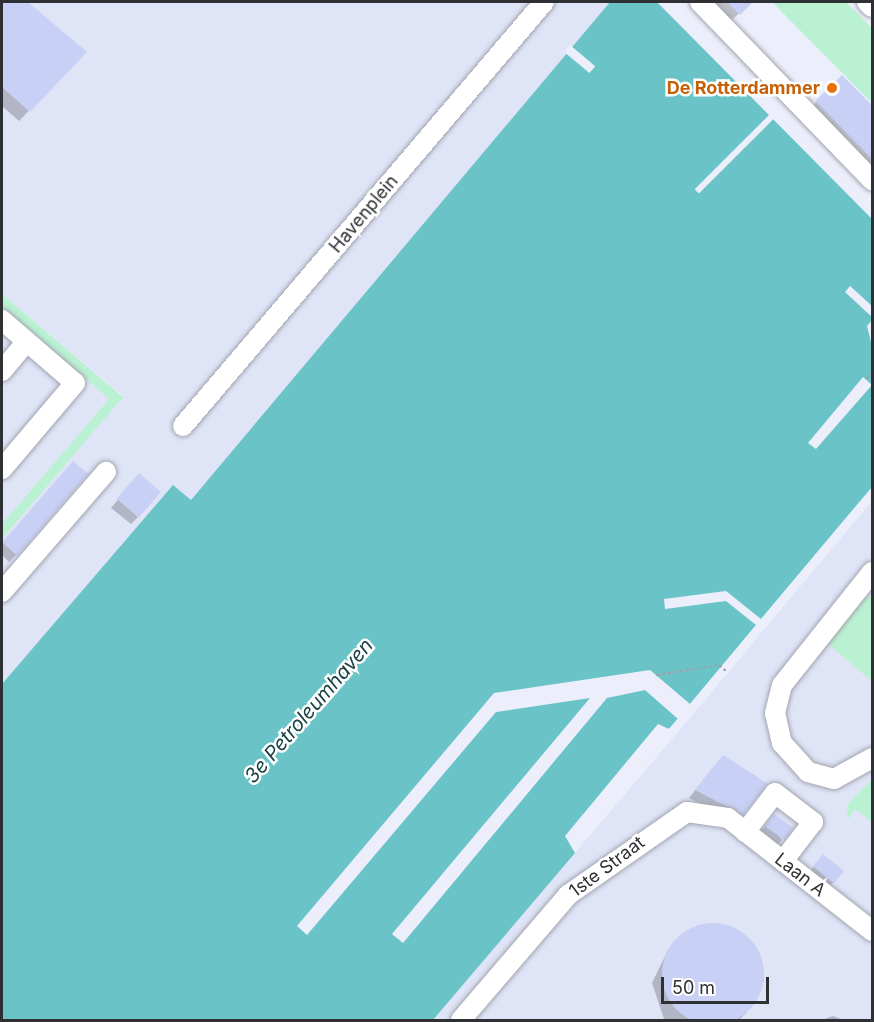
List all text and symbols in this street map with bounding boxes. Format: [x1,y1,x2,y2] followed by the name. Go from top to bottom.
[667,77,820,99] place label: De Rotterdammer
[825,81,839,95] marker: De Rotterdammer
[325,171,403,257] street label: Havenplein
[240,634,378,788] water label: 3e Petroleumhaven
[565,832,649,902] street label: 1ste Straat
[770,848,830,902] street label: Laan A
[664,965,772,1003] scale bar
[672,977,715,998] text: 50 m

